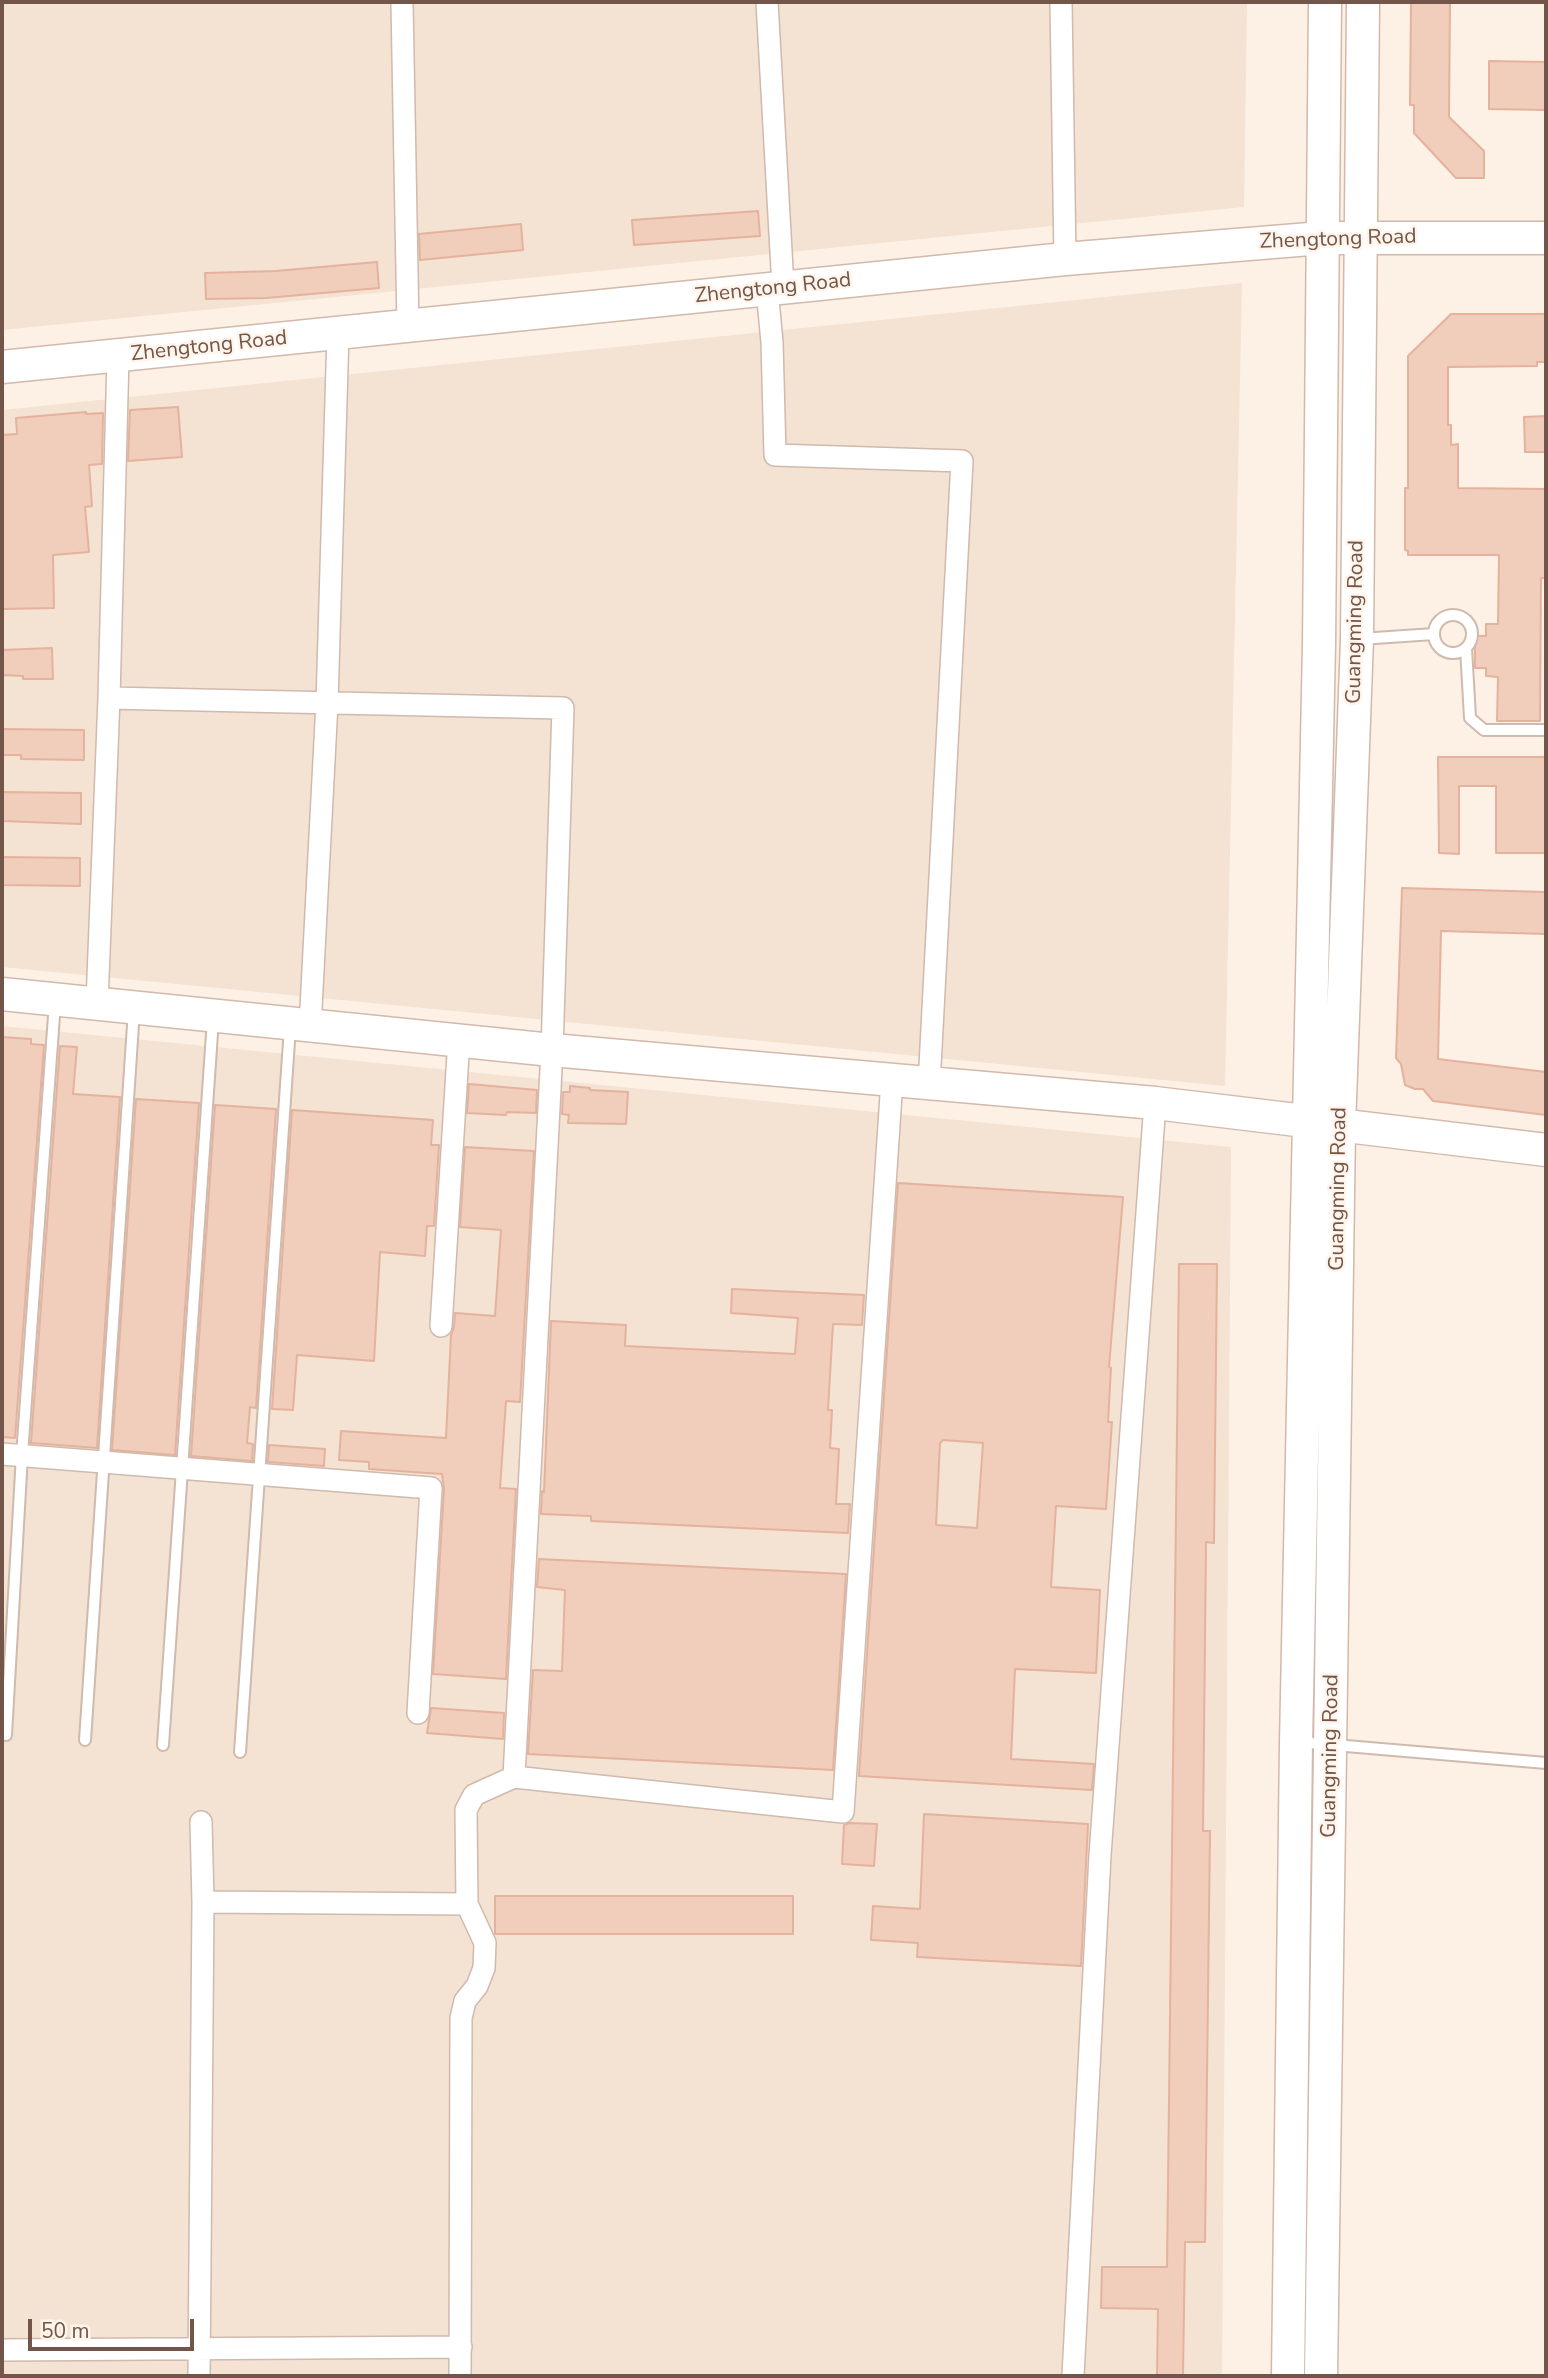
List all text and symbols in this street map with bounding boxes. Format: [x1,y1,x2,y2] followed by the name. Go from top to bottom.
[1259,225,1417,255] street label: Zhengtong Road
[694,268,852,310] street label: Zhengtong Road
[130,326,288,368] street label: Zhengtong Road
[1342,540,1370,704] street label: Guangming Road
[1325,1107,1353,1271] street label: Guangming Road
[1317,1674,1345,1838] street label: Guangming Road
[32,2304,198,2348] scale bar
[41,2317,90,2345] text: 50 m

